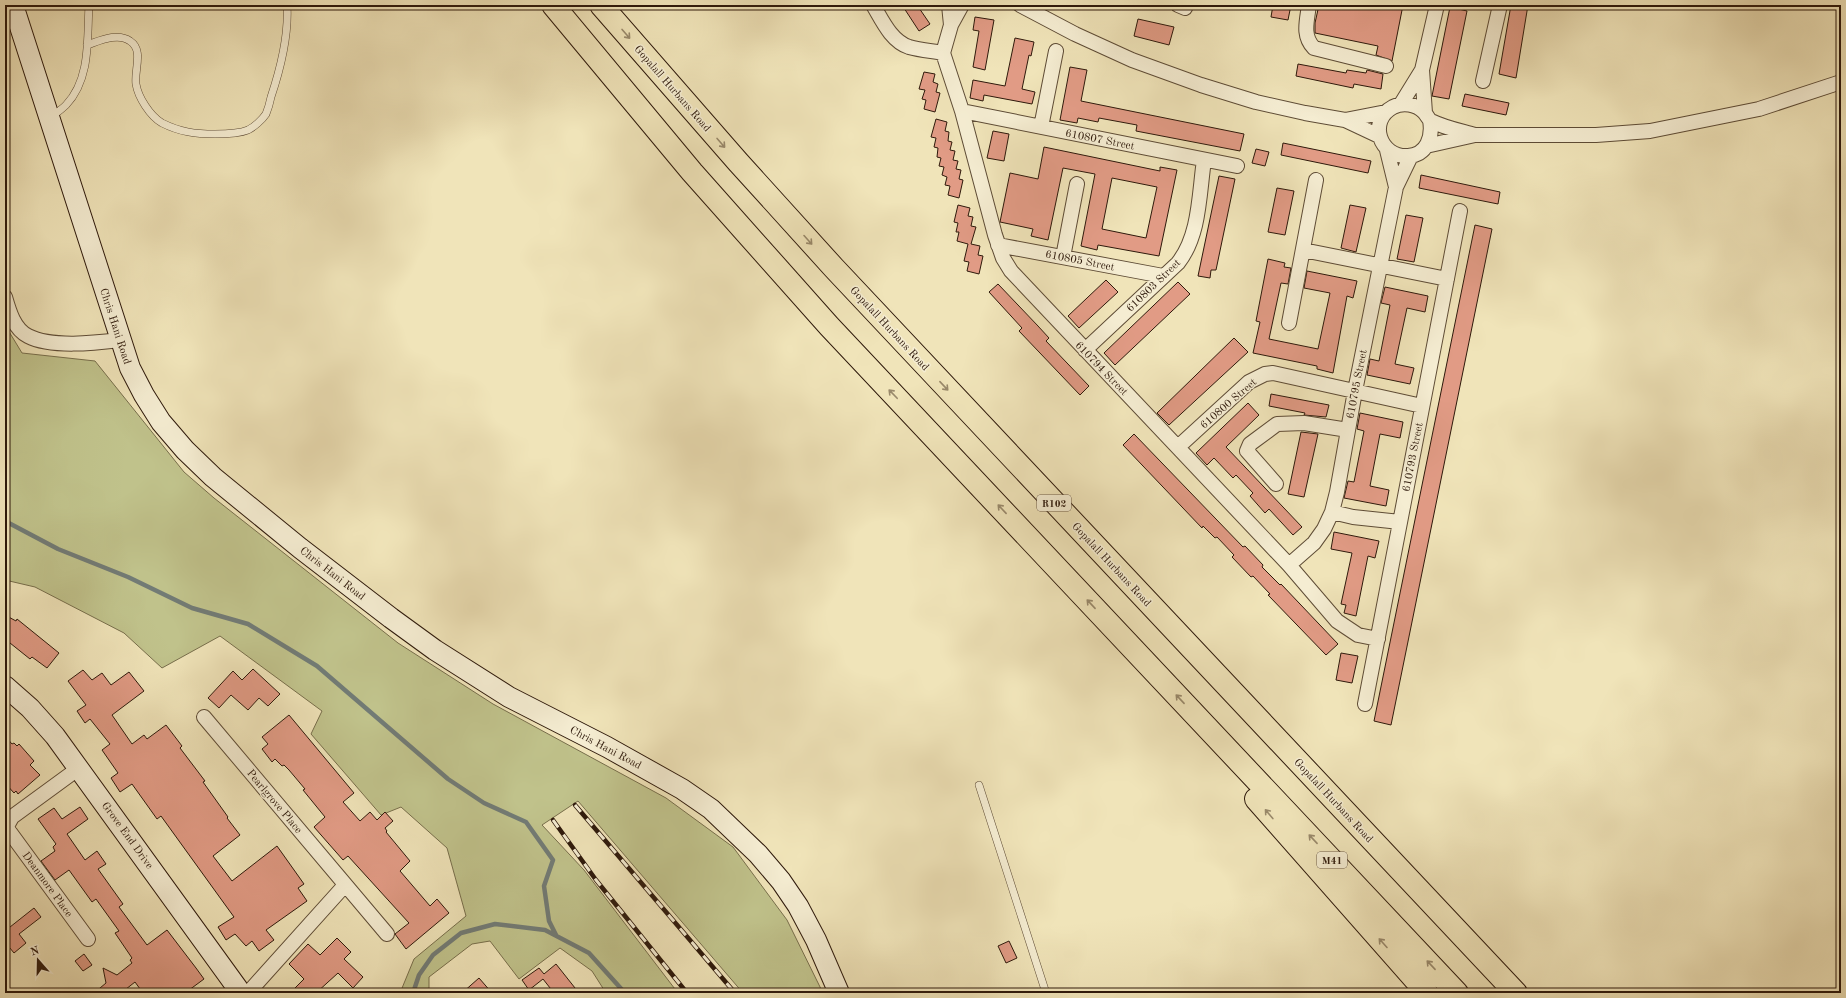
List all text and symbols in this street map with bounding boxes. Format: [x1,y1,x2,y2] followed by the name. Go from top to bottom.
[622,29,631,40] one-way arrow
[632,44,712,134] street label: Gopalall Hurbans Road
[1064,128,1136,153] street label: 610807 Street
[716,138,726,148] one-way arrow
[803,234,812,245] one-way arrow
[1044,249,1116,274] street label: 610805 Street
[1125,258,1183,315] street label: 610803 Street
[847,285,931,373] street label: Gopalall Hurbans Road
[97,287,132,366] street label: Chris Hani Road
[1072,340,1129,398] street label: 610794 Street
[1345,348,1370,420] street label: 610795 Street
[1199,377,1259,431] street label: 610800 Street
[939,381,949,391] one-way arrow
[889,389,898,399] one-way arrow
[1401,421,1426,493] street label: 610793 Street
[1037,495,1071,511] road number: R102
[997,504,1007,514] one-way arrow
[1069,521,1153,609] street label: Gopalall Hurbans Road
[297,545,367,603] street label: Chris Hani Road
[1087,599,1096,609] one-way arrow
[1176,694,1185,704] one-way arrow
[568,725,643,772] street label: Chris Hani Road
[1291,757,1375,845] street label: Gopalall Hurbans Road
[244,768,304,836] street label: Pearlgrove Place
[99,800,155,871] street label: Grove End Drive
[1264,809,1273,819] one-way arrow
[1308,834,1318,844] one-way arrow
[20,850,74,920] street label: Deanmore Place
[1317,852,1347,868] road number: M41
[1378,938,1387,948] one-way arrow
[18,940,58,980] north arrow
[29,945,41,959] text: N
[1427,960,1436,970] one-way arrow

